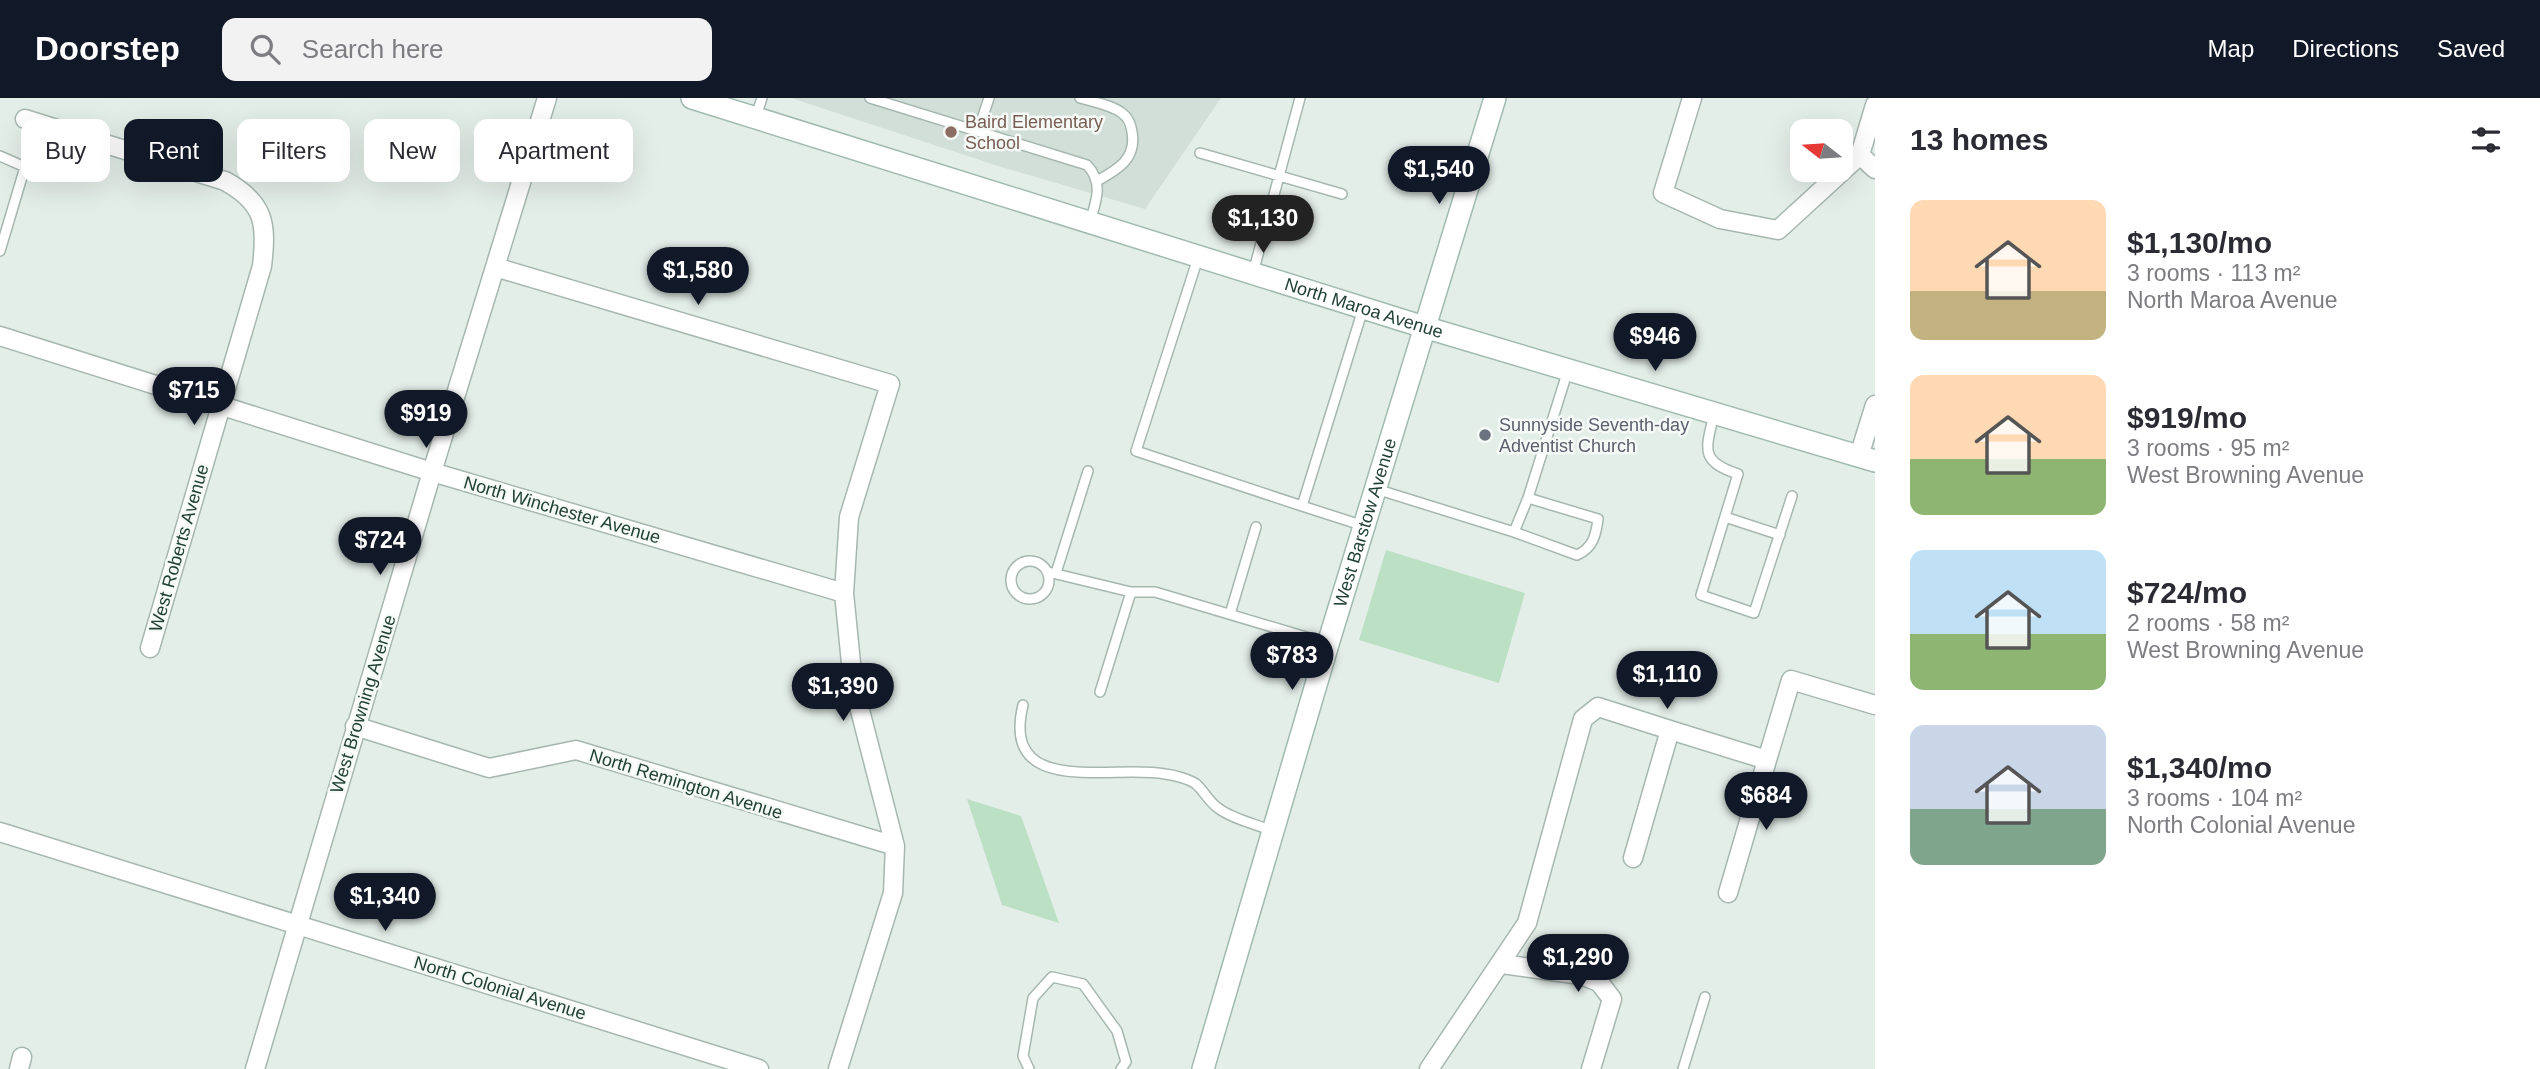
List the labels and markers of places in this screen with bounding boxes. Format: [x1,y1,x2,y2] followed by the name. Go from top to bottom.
[965,112,1103,153] place label: Baird Elementary School
[943,124,959,140] marker: Baird Elementary School
[1382,146,1496,206] pin: $1,540
[1206,195,1320,255] pin: $1,130
[641,248,755,307] pin: $1,580
[1614,314,1696,373] pin: $946
[153,368,235,427] pin: $715
[385,390,467,450] pin: $919
[1499,415,1689,456] place label: Sunnyside Seventh-day Adventist Church
[1477,427,1493,443] marker: Sunnyside Seventh-day Adventist Church
[339,518,421,577] pin: $724
[1251,632,1333,692] pin: $783
[1610,652,1724,711] pin: $1,110
[786,664,900,723] pin: $1,390
[1725,772,1807,832] pin: $684
[328,874,442,933] pin: $1,340
[1521,934,1635,994] pin: $1,290

